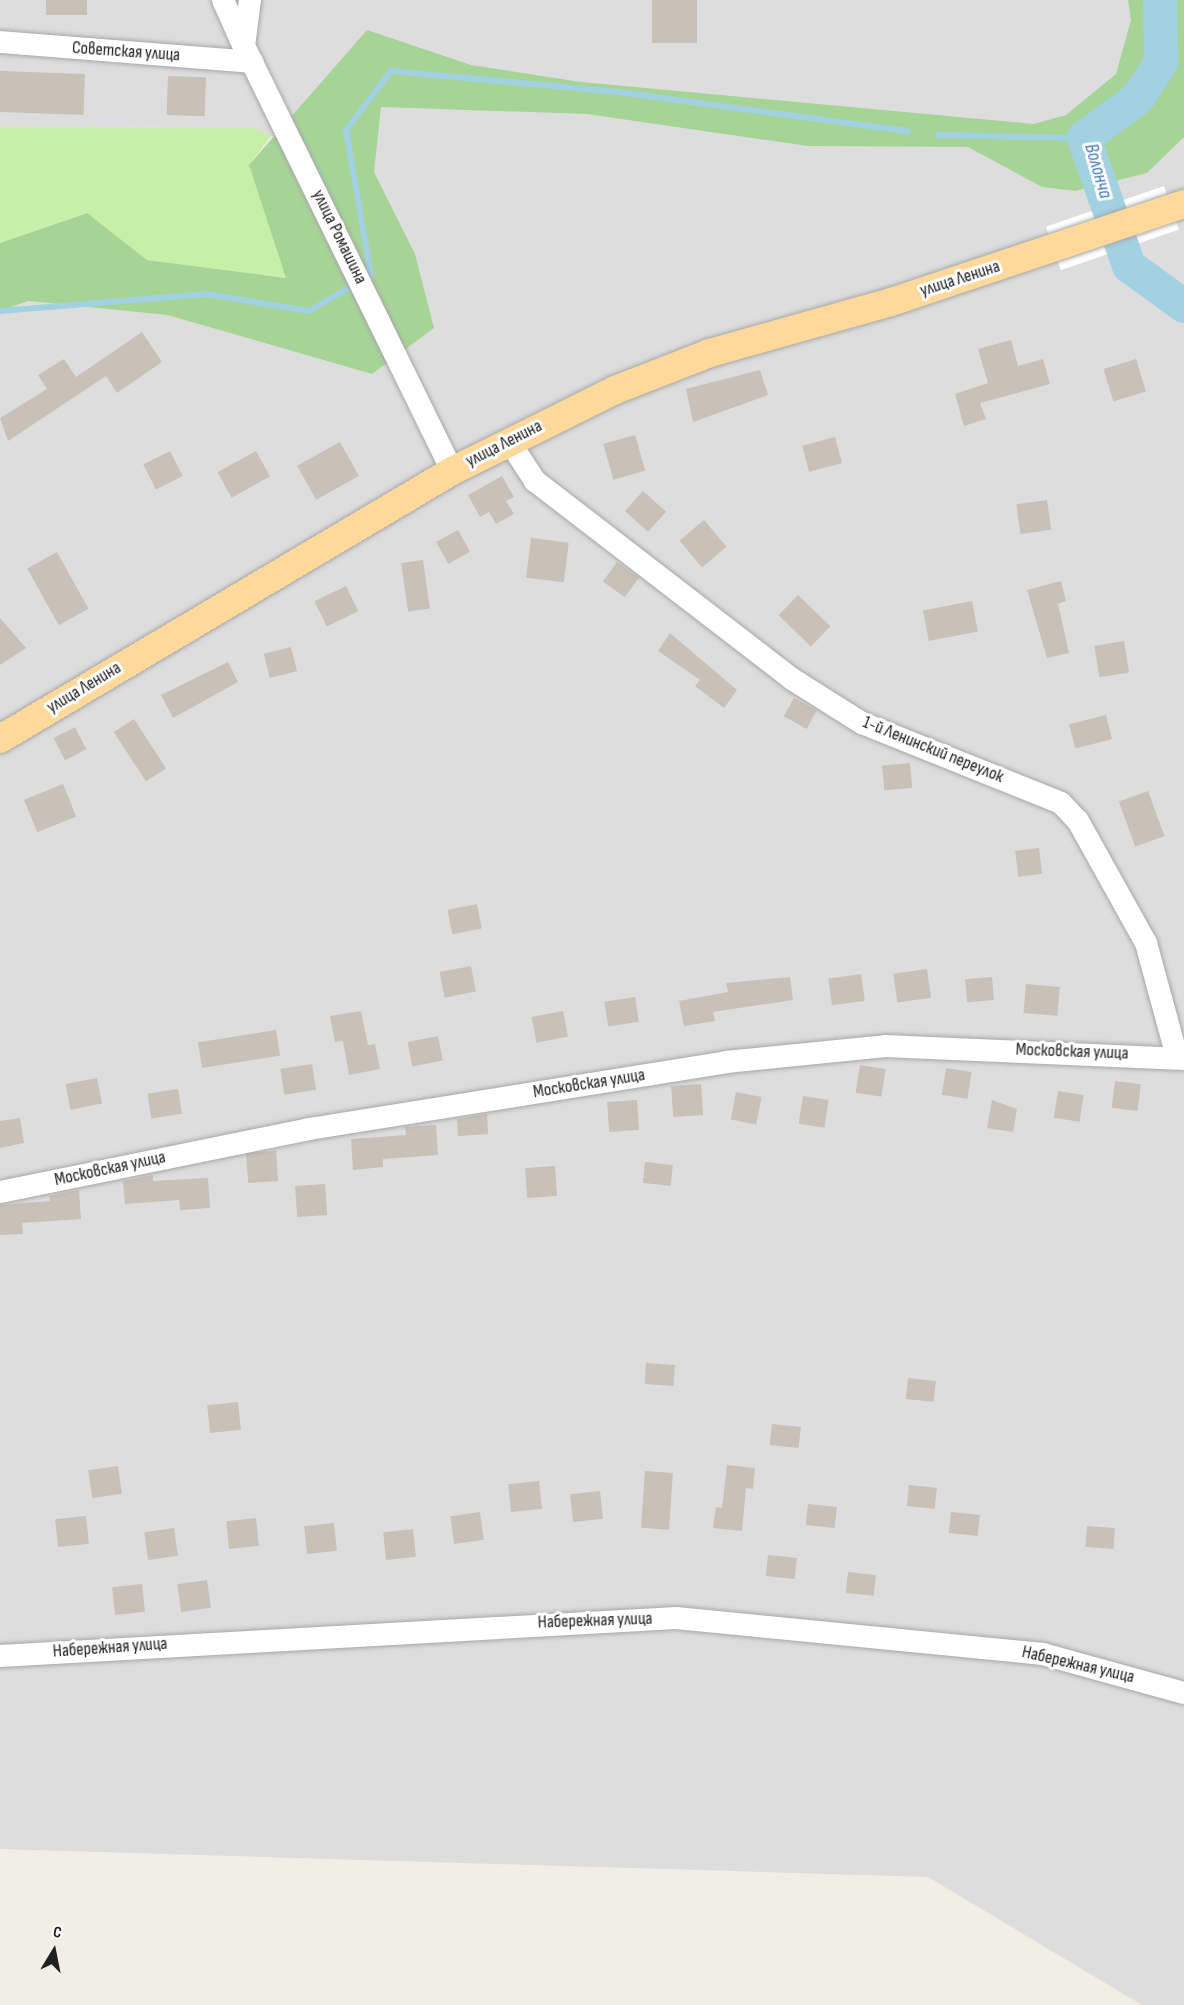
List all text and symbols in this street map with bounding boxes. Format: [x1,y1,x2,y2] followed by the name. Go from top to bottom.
[71,37,181,67] street label: Советская улица
[1079,141,1117,201] water label: Волонча
[307,186,371,288] street label: улица Ромашина
[917,256,1003,302] street label: улица Ленина
[462,416,546,472] street label: улица Ленина
[43,657,125,719] street label: улица Ленина
[859,712,1007,788] street label: 1-й Ленинский переулок
[1015,1039,1129,1065] street label: Московская улица
[532,1065,646,1103] street label: Московская улица
[53,1147,167,1191] street label: Московская улица
[537,1608,653,1634] street label: Набережная улица
[52,1633,168,1663] street label: Набережная улица
[1020,1642,1136,1688] street label: Набережная улица
[24,1921,84,1981] north arrow
[52,1923,63,1943] text: С

